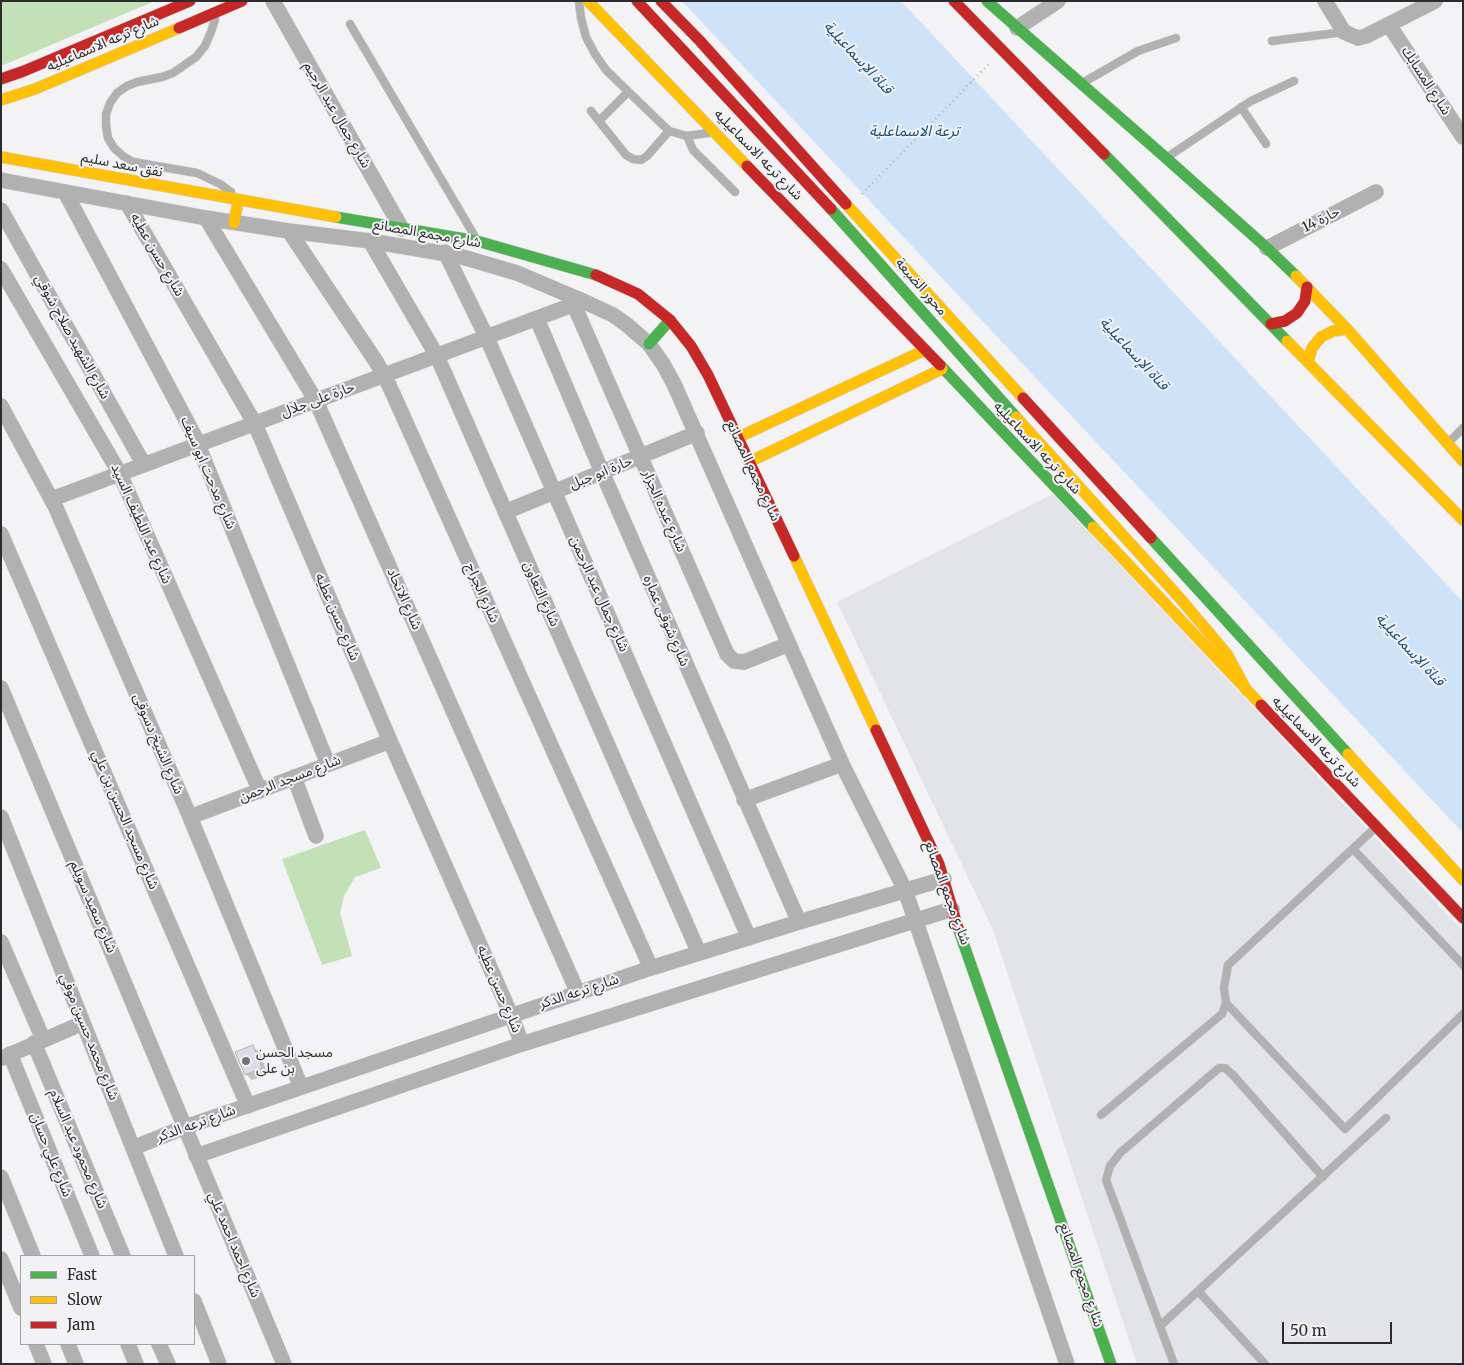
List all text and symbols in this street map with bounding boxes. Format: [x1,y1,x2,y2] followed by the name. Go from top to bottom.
[44,13,162,75] street label: شارع ترعه الاسماعيليه
[820,18,896,98] water label: قناة الإسماعيلية
[1398,44,1454,118] street label: شارع المسابك
[300,59,374,171] street label: شارع جمال عبد الرحيم
[710,106,806,204] street label: شارع ترعه الاسماعيليه
[869,123,959,141] water label: ترعة الاسماعلية
[80,149,164,181] street label: نفق سعد سليم
[1299,203,1343,237] street label: حارة 14
[126,210,188,300] street label: شارع حسن عطيه
[372,216,482,252] street label: شارع مجمع المصانع
[892,255,950,319] street label: محور الضبعة
[31,272,113,402] street label: شارع الشهيد صلاح شوقي
[1096,314,1172,394] water label: قناة الإسماعيلية
[279,379,357,421] street label: حارة على جلال
[990,398,1084,498] street label: شارع ترعه الاسماعيليه
[177,414,239,532] street label: شارع مدحت ابو سيف
[722,418,784,524] street label: شارع مجمع المصانع
[567,453,635,493] street label: حارة ابو جبل
[107,461,175,587] street label: شارع عبد اللطيف السيد
[638,467,690,555] street label: شارع عبده الجزار
[566,533,632,655] street label: شارع جمال عبد الرحمن
[519,559,563,629] street label: شارع التعاون
[461,560,503,626] street label: شارع الجراج
[383,565,425,633] street label: شارع الاتحاد
[311,571,363,663] street label: شارع حسن عطيه
[639,573,693,669] street label: شارع شوقى عماره
[1372,610,1448,690] water label: قناة الإسماعيلية
[129,691,187,797] street label: شارع الشيخ دسوقى
[1268,693,1364,791] street label: شارع ترعه الاسماعيليه
[88,748,162,892] street label: شارع مسجد الحسن بن علي
[237,752,343,806] street label: شارع مسجد الرحمن
[920,839,974,947] street label: شارع مجمع المصانع
[66,858,120,956] street label: شارع سعيد سويلم
[473,943,525,1035] street label: شارع حسن عطيه
[56,971,122,1103] street label: شارع محمد حسين موفي
[537,971,621,1013] street label: شارع ترعه الدكر
[256,1045,333,1078] place label: مسجد الحسن بن على
[240,1055,252,1067] marker: مسجد الحسن بن على
[45,1087,111,1211] street label: شارع محمود عبد السلام
[154,1102,238,1146] street label: شارع ترعه الدكر
[26,1110,76,1200] street label: شارع علي حسان
[204,1190,264,1300] street label: شارع احمد احمد علي
[1055,1221,1107,1329] street label: شارع مجمع المصانع
[20,1255,195,1345] legend
[67,1265,97,1284] text: Fast
[67,1290,102,1309] text: Slow
[1284,1312,1394,1344] scale bar
[67,1315,95,1334] text: Jam
[1290,1321,1327,1340] text: 50 m

